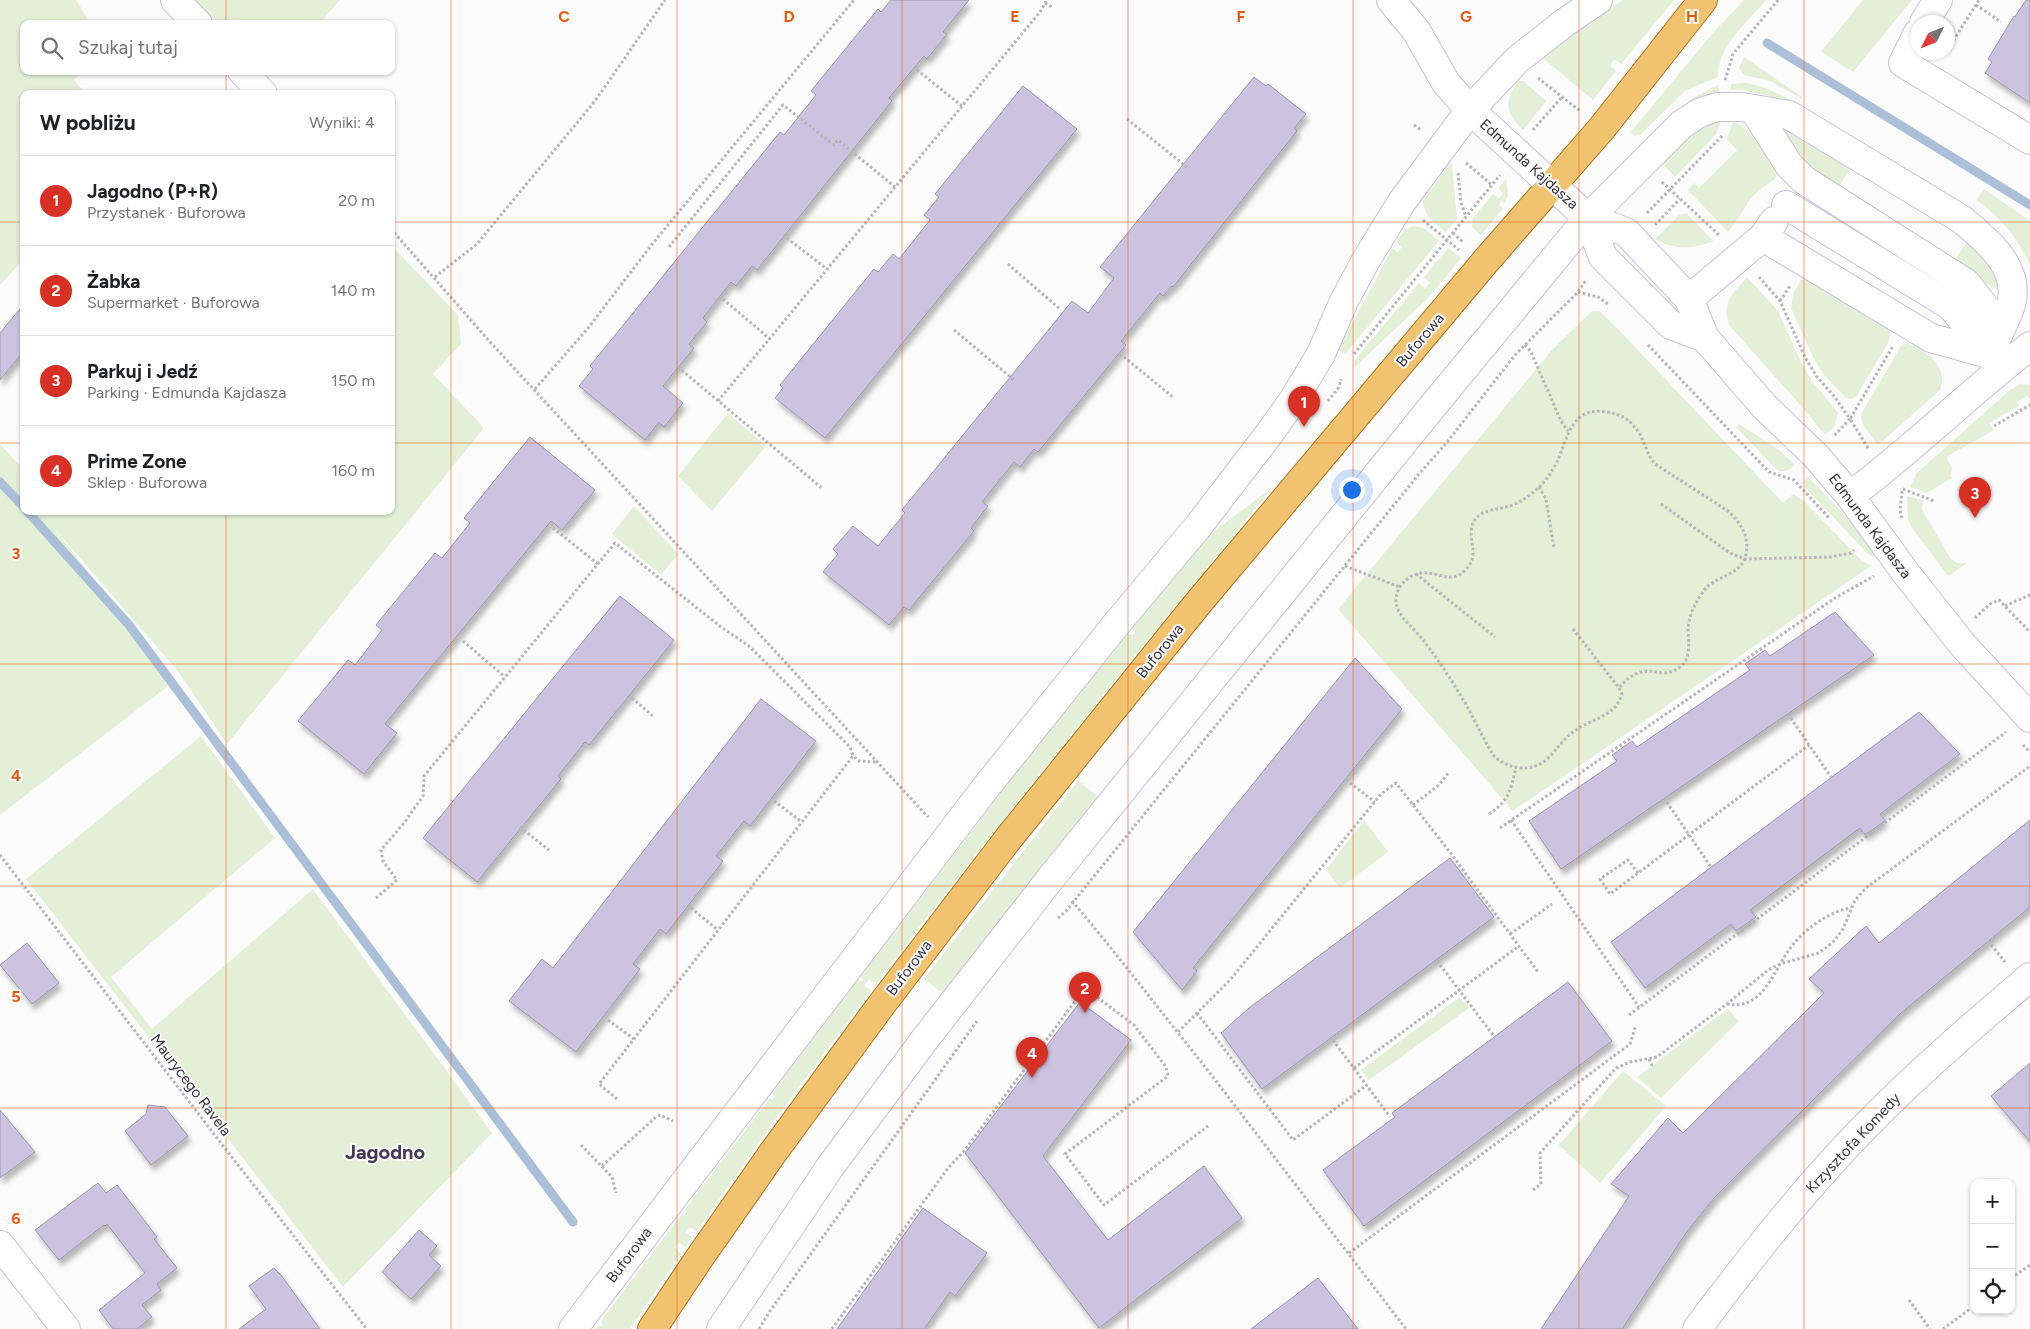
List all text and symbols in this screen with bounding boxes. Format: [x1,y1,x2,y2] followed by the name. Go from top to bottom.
[558,7,570,26] text: C
[783,7,795,26] text: D
[1010,7,1020,26] text: E
[1237,7,1246,26] text: F
[1460,7,1472,26] text: G
[1686,7,1698,26] text: H
[1910,15,1955,60] north arrow
[20,20,395,75] search box
[38,34,66,62] icon: search
[78,36,178,59] text: Szukaj tutaj
[40,110,136,135] text: W pobliżu
[309,113,375,132] text: Wyniki: 4
[1476,115,1582,213] street label: Edmunda Kajdasza
[87,180,218,203] text: Jagodno (P+R)
[53,191,59,210] text: 1
[338,191,375,210] text: 20 m
[87,203,246,222] text: Przystanek · Buforowa
[87,270,140,293] text: Żabka
[51,281,61,300] text: 2
[331,281,375,300] text: 140 m
[87,293,260,312] text: Supermarket · Buforowa
[1392,309,1448,371] street label: Buforowa
[87,360,198,383] text: Parkuj i Jedź
[52,371,60,390] text: 3
[331,371,375,390] text: 150 m
[87,383,286,402] text: Parking · Edmunda Kajdasza
[1288,386,1320,427] pin: 1
[87,450,187,473] text: Prime Zone
[51,461,61,480] text: 4
[332,461,375,480] text: 160 m
[1825,470,1915,582] street label: Edmunda Kajdasza
[87,473,207,492] text: Sklep · Buforowa
[1339,477,1365,503] your location
[1959,477,1991,518] pin: 3
[12,544,21,563] text: 3
[1133,620,1187,682] street label: Buforowa
[11,766,21,785] text: 4
[882,937,936,999] street label: Buforowa
[1069,972,1101,1013] pin: 2
[11,987,21,1006] text: 5
[147,1031,235,1139] street label: Maurycego Ravela
[1016,1037,1048,1078] pin: 4
[1802,1089,1904,1197] street label: Krzysztofa Komedy
[345,1140,425,1164] district label: Jagodno
[1970,1179,2015,1314] map controls
[1970,1179,2015,1224] button: +
[11,1209,21,1228] text: 6
[602,1224,656,1286] street label: Buforowa
[1970,1224,2015,1269] button: −
[1970,1269,2015,1314] button: locate

